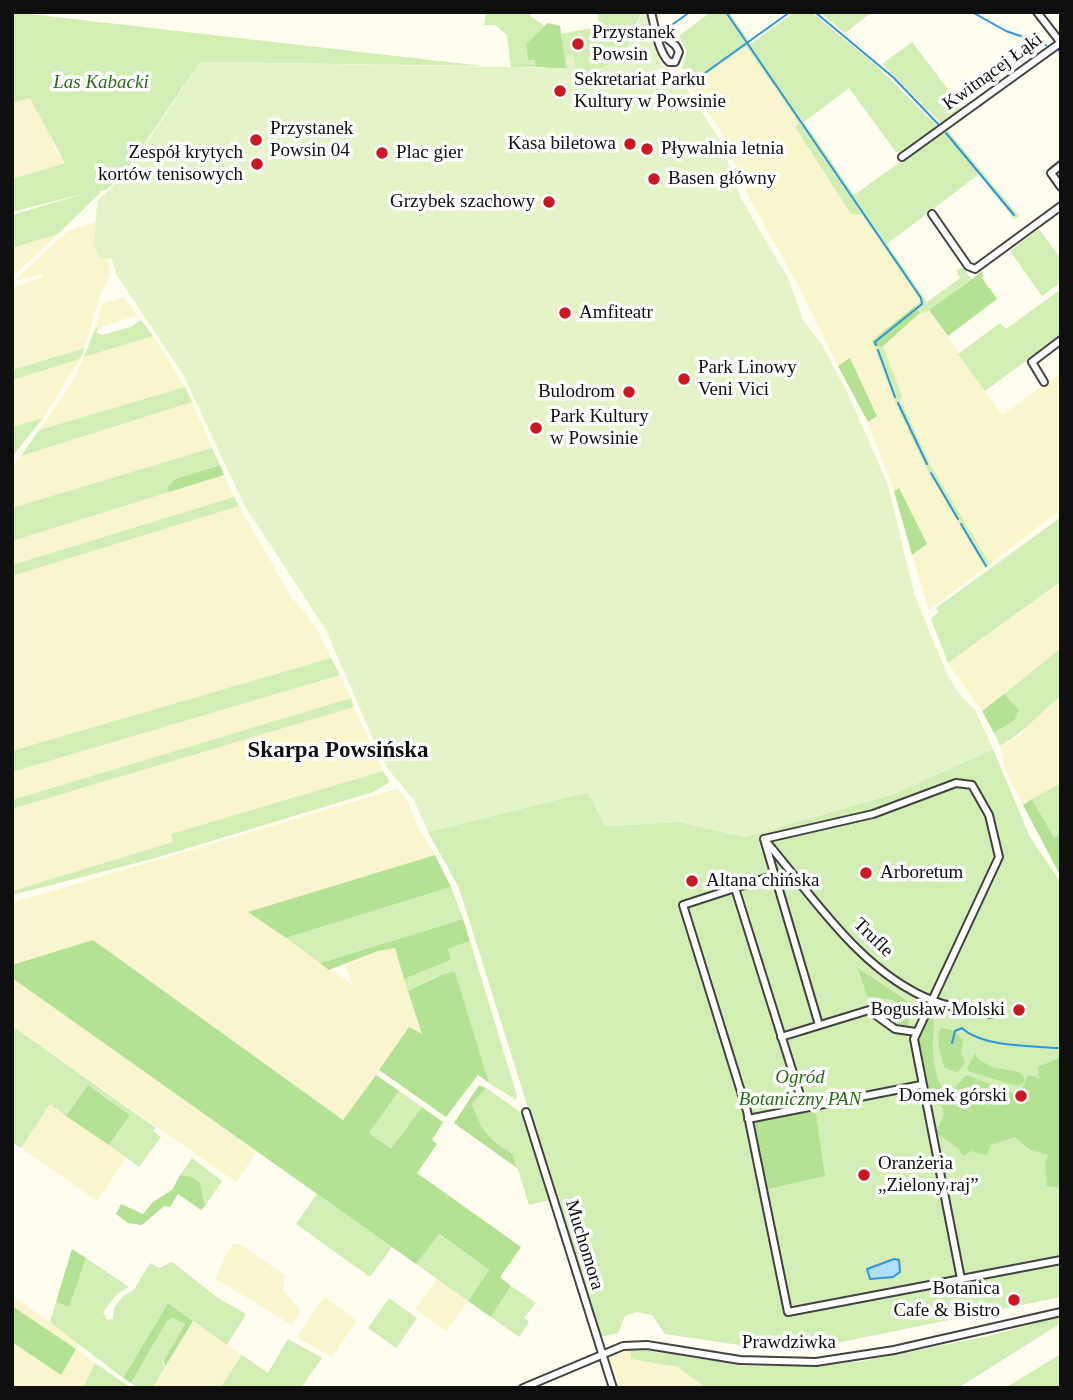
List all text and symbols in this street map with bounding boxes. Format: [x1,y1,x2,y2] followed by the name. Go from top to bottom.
[592,22,675,66] place label: Przystanek Powsin
[939,28,1047,116] street label: Kwitnącej Łąki
[570,36,586,52] marker: Przystanek Powsin
[574,69,726,113] place label: Sekretariat Parku Kultury w Powsinie
[53,72,149,94] park label: Las Kabacki
[552,83,568,99] marker: Sekretariat Parku Kultury w Powsinie
[270,118,353,162] place label: Przystanek Powsin 04
[248,132,264,148] marker: Przystanek Powsin 04
[508,133,616,155] place label: Kasa biletowa
[622,136,638,152] marker: Kasa biletowa
[661,138,784,160] place label: Pływalnia letnia
[639,141,655,157] marker: Pływalnia letnia
[98,142,243,186] place label: Zespół krytych kortów tenisowych
[396,142,463,164] place label: Plac gier
[374,145,390,161] marker: Plac gier
[249,156,265,172] marker: Zespół krytych kortów tenisowych
[668,168,776,190] place label: Basen główny
[646,171,662,187] marker: Basen główny
[390,191,535,213] place label: Grzybek szachowy
[541,194,557,210] marker: Grzybek szachowy
[579,302,653,324] place label: Amfiteatr
[557,305,573,321] marker: Amfiteatr
[698,357,797,401] place label: Park Linowy Veni Vici
[676,371,692,387] marker: Park Linowy Veni Vici
[538,381,615,403] place label: Bulodrom
[621,384,637,400] marker: Bulodrom
[550,406,649,450] place label: Park Kultury w Powsinie
[528,420,544,436] marker: Park Kultury w Powsinie
[248,737,428,765] district label: Skarpa Powsińska
[880,862,963,884] place label: Arboretum
[858,865,874,881] marker: Arboretum
[706,870,819,892] place label: Altana chińska
[684,873,700,889] marker: Altana chińska
[848,914,898,962] street label: Trufle
[870,999,1005,1021] place label: Bogusław Molski
[1011,1002,1027,1018] marker: Bogusław Molski
[739,1067,861,1111] park label: Ogród Botaniczny PAN
[899,1085,1007,1107] place label: Domek górski
[1013,1088,1029,1104] marker: Domek górski
[878,1153,979,1197] place label: Oranżeria „Zielony raj”
[856,1167,872,1183] marker: Oranżeria „Zielony raj”
[560,1197,608,1293] street label: Muchomora
[893,1278,1000,1322] place label: Botanica Cafe & Bistro
[1006,1292,1022,1308] marker: Botanica Cafe & Bistro
[742,1332,836,1354] street label: Prawdziwka

